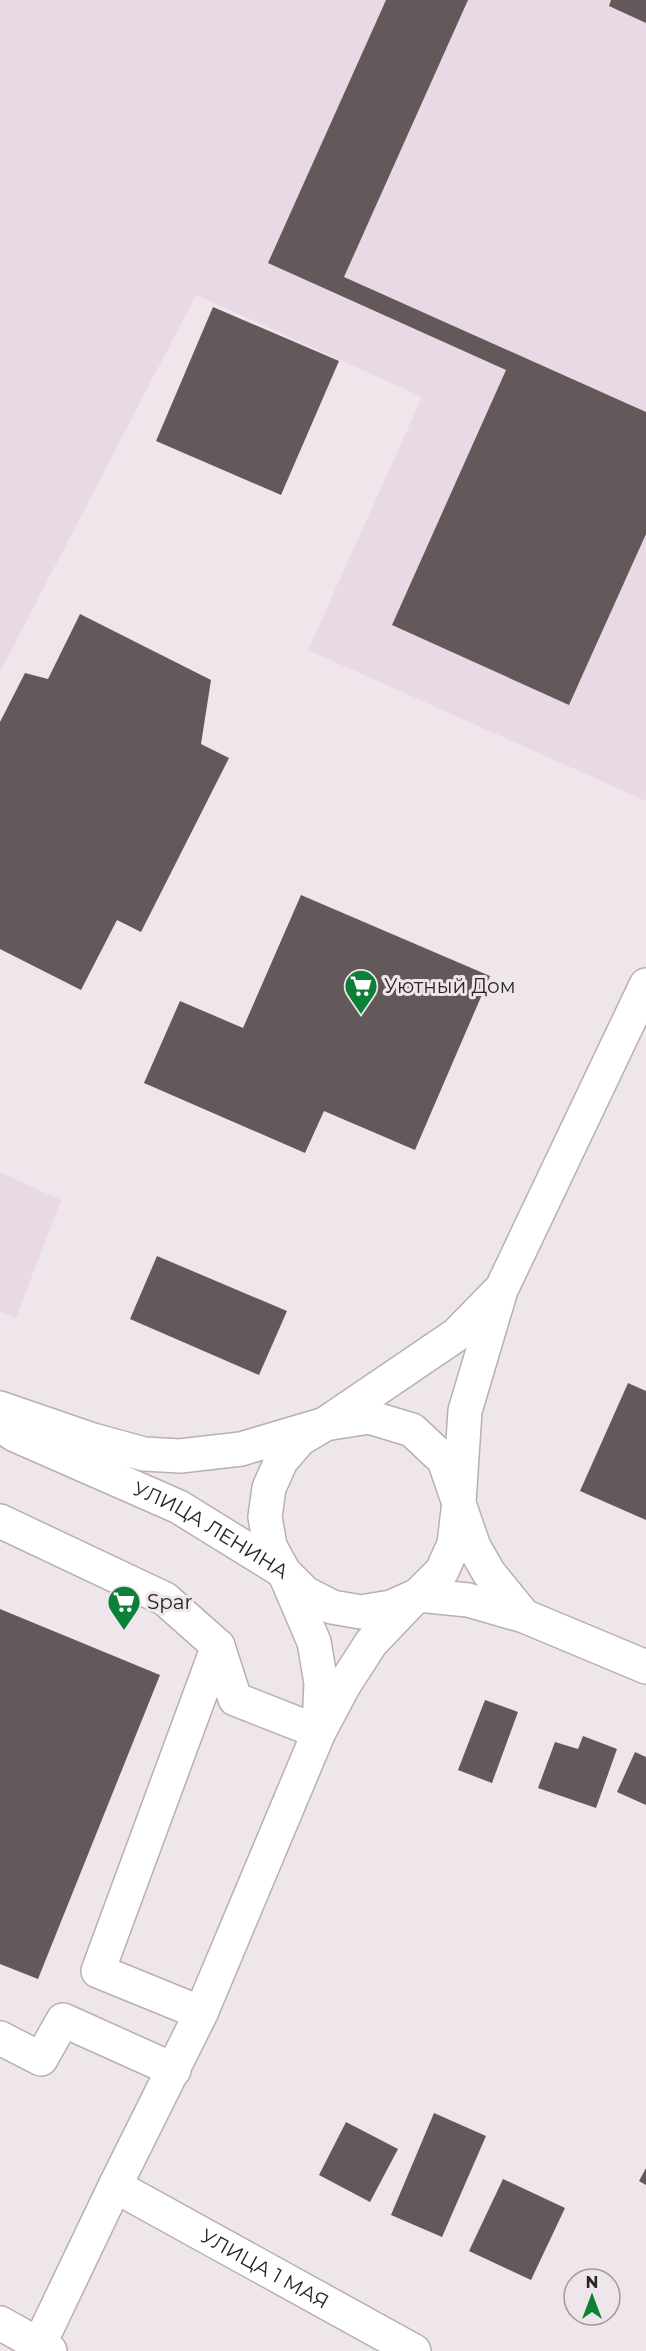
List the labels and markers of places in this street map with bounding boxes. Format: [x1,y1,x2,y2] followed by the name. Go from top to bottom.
[343,968,379,1015] supermarket icon: Уютный Дом
[384,974,516,998] place label: Уютный Дом
[106,1584,142,1631] supermarket icon: Spar
[147,1590,193,1614] place label: Spar

